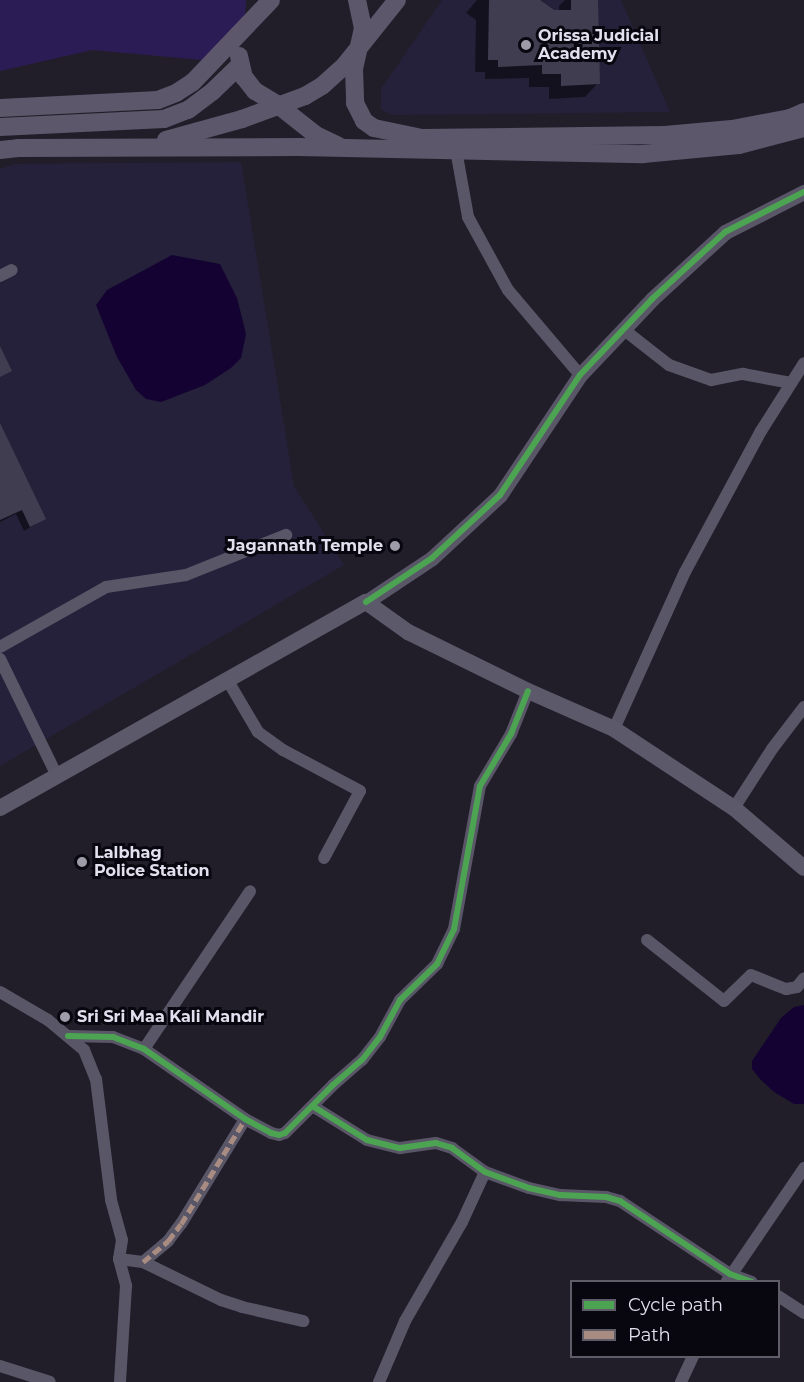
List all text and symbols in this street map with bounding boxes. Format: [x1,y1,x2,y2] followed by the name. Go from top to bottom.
[538,26,659,64] place label: Orissa Judicial Academy
[519,38,533,52] marker: Orissa Judicial Academy
[227,536,383,556] place label: Jagannath Temple
[388,539,402,553] marker: Jagannath Temple
[94,843,210,881] place label: Lalbhag Police Station
[75,855,89,869] marker: Lalbhag Police Station
[77,1007,264,1027] place label: Sri Sri Maa Kali Mandir
[58,1010,72,1024] marker: Sri Sri Maa Kali Mandir
[570,1280,780,1358] legend
[628,1294,723,1316] text: Cycle path
[628,1324,671,1346] text: Path

